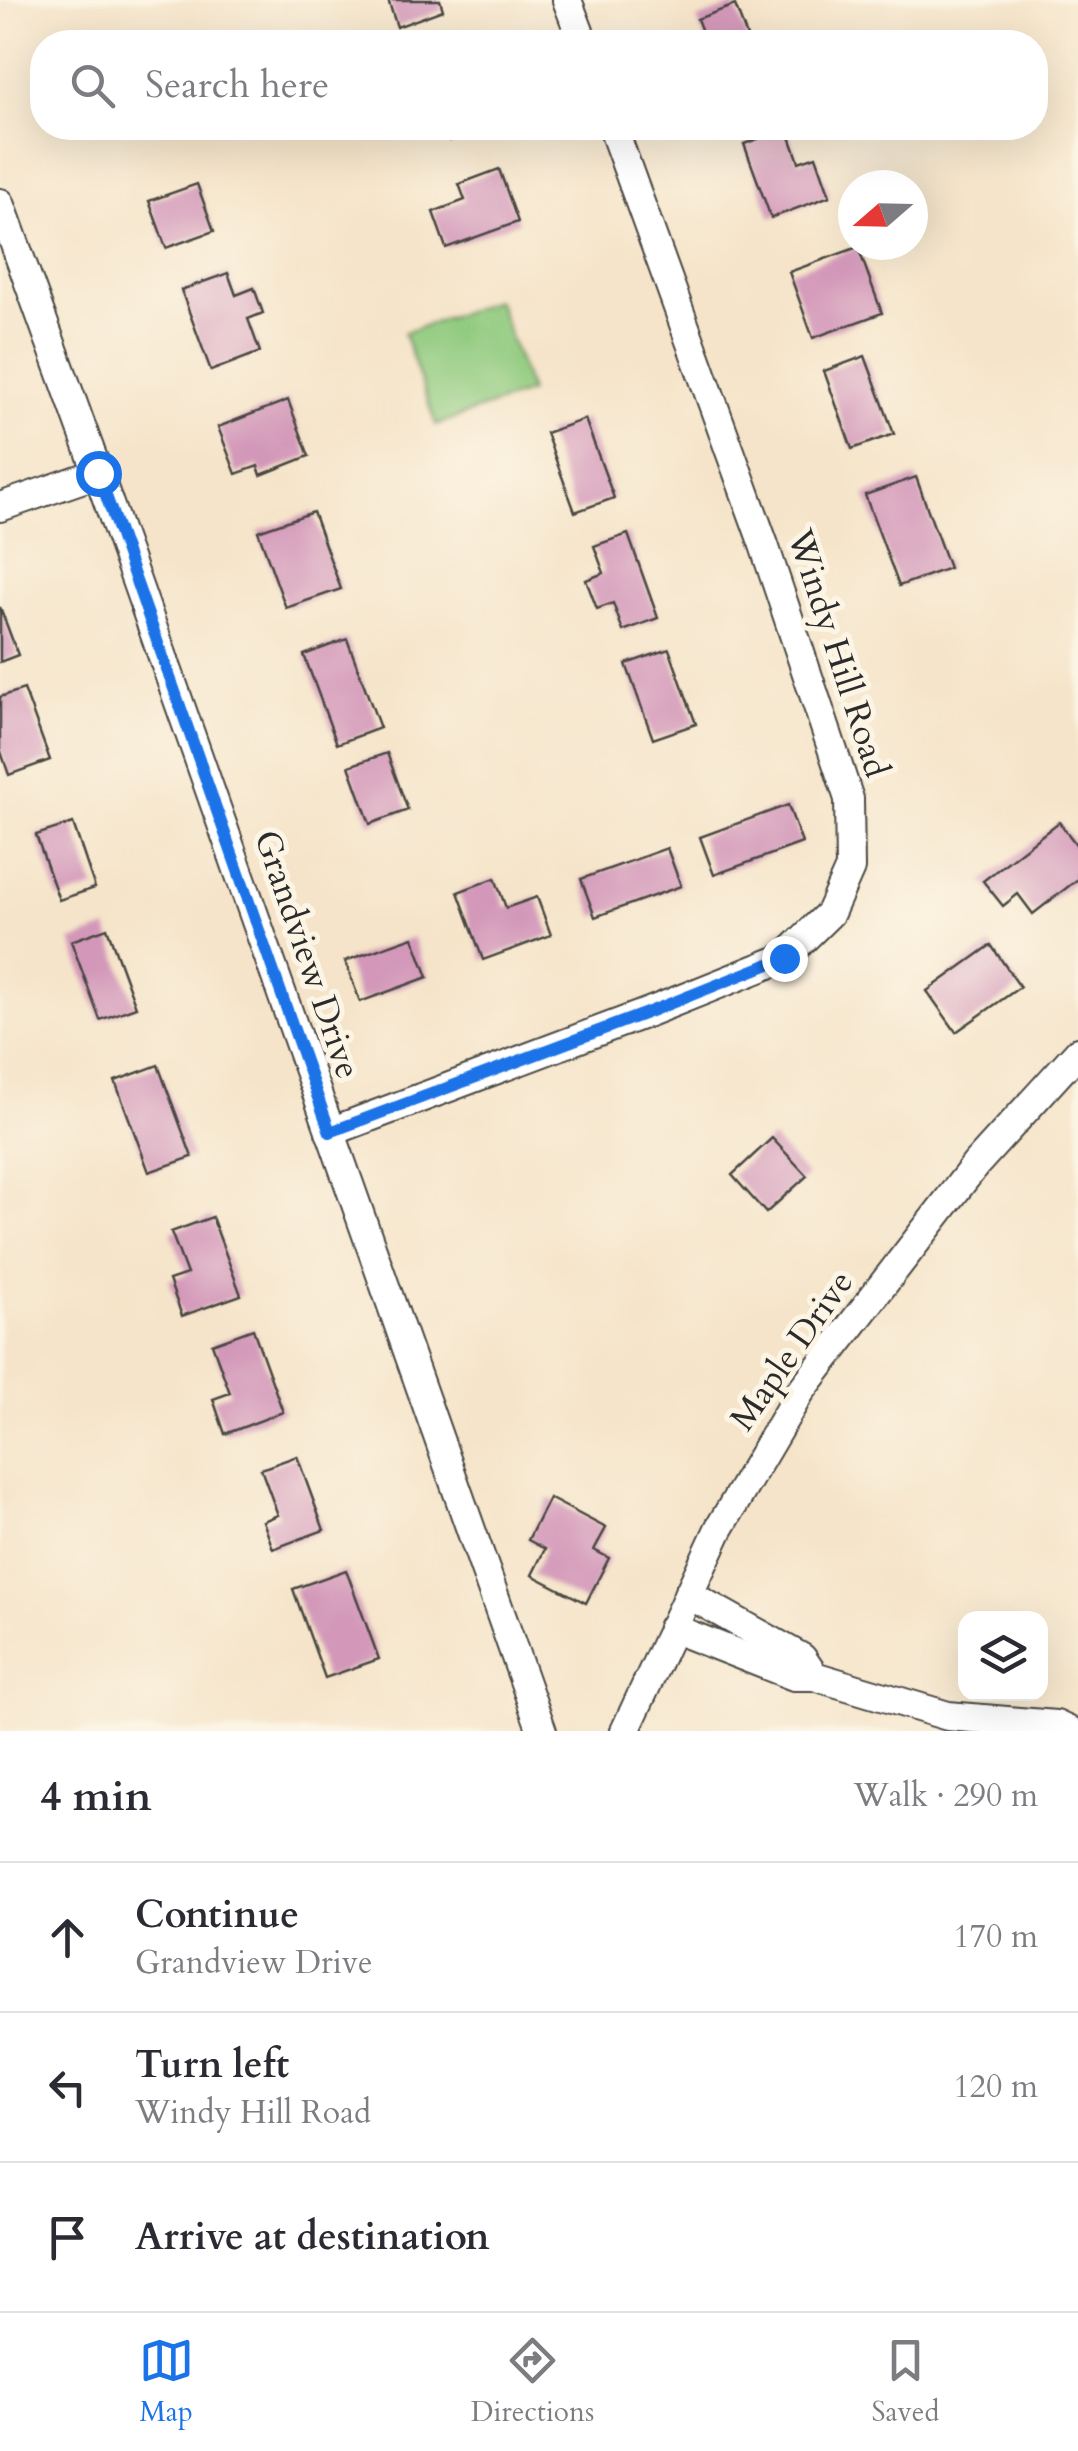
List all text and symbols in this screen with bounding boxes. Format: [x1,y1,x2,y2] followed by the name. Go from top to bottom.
[30,30,1048,140] search box
[65,58,120,113] icon: search
[145,59,329,111] text: Search here
[838,170,928,260] north arrow
[76,451,122,497] route start
[775,522,901,784] street label: Windy Hill Road
[242,824,372,1085] street label: Grandview Drive
[762,936,808,982] route end
[719,1261,865,1440] street label: Maple Drive
[958,1611,1048,1701] map controls
[958,1611,1048,1701] button: layers
[40,1768,152,1825] text: 4 min
[853,1774,1038,1818] text: Walk · 290 m
[135,1889,299,1941] text: Continue
[40,1910,95,1965] icon: ahead
[953,1915,1038,1959] text: 170 m
[135,1941,372,1985] text: Grandview Drive
[135,2039,289,2091] text: Turn left
[40,2060,95,2115] icon: left
[953,2065,1038,2109] text: 120 m
[135,2091,371,2135] text: Windy Hill Road
[40,2210,95,2265] icon: arrive
[135,2211,490,2263] text: Arrive at destination
[139,2333,194,2431] tab: Map
[471,2333,594,2431] tab: Directions
[871,2333,939,2431] tab: Saved

